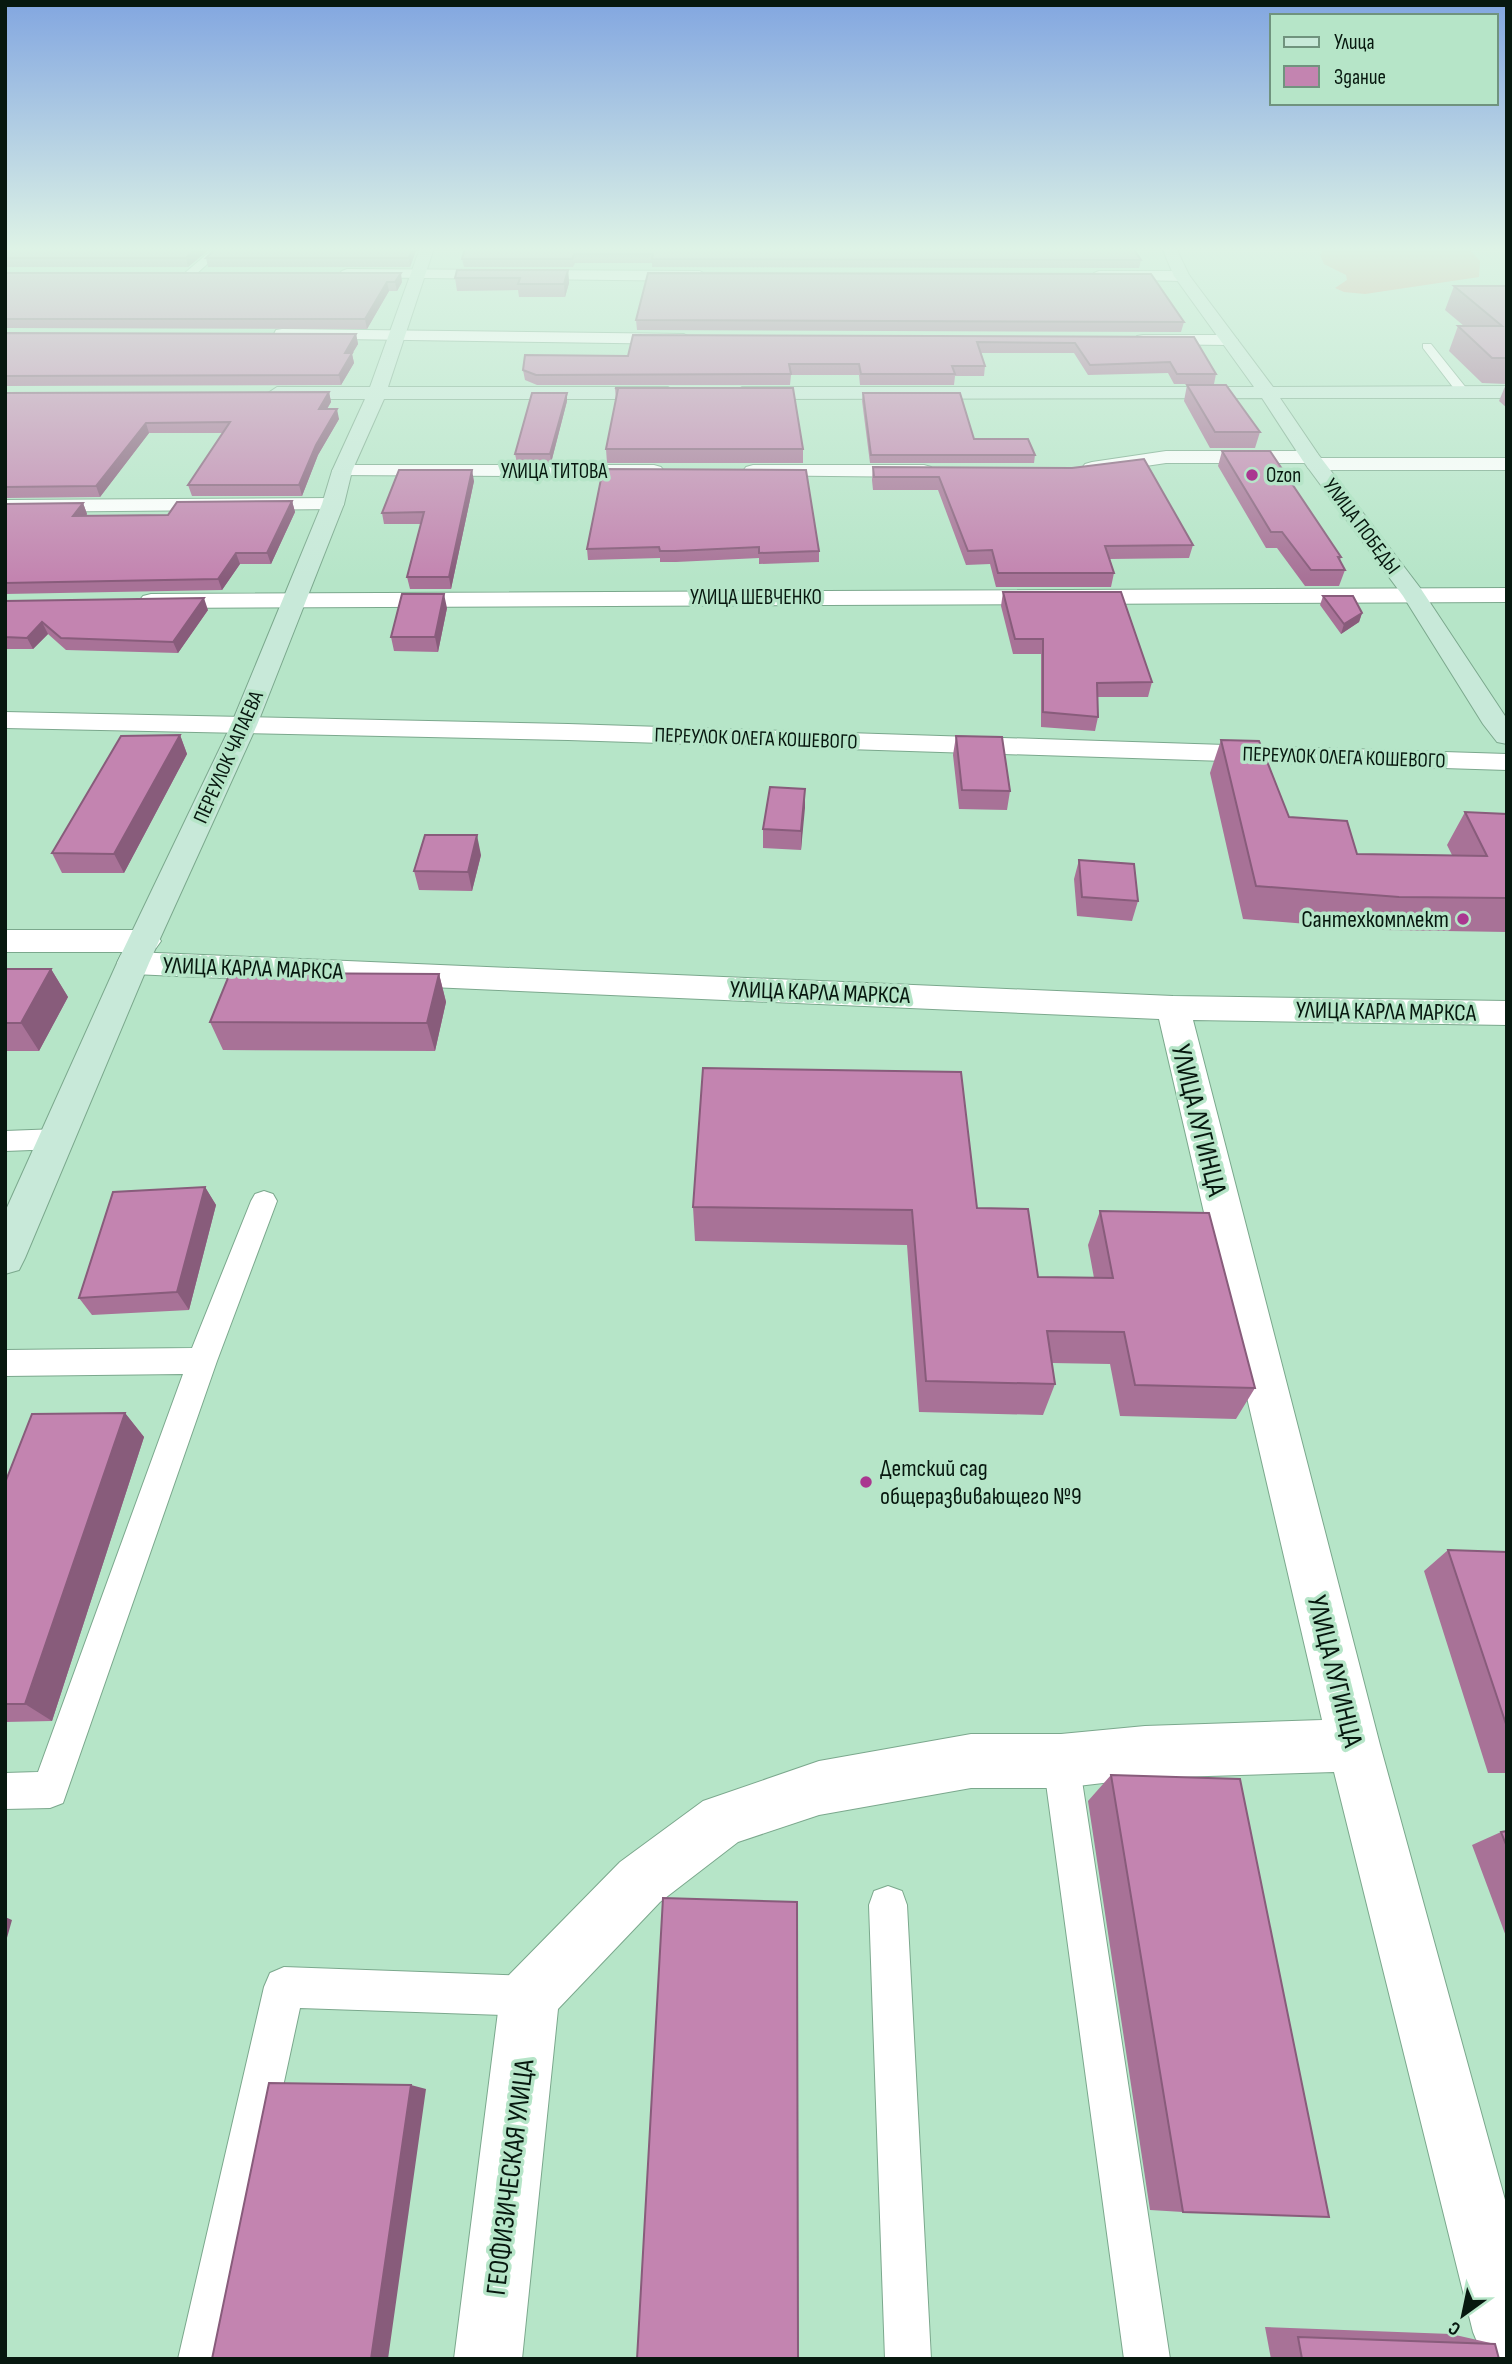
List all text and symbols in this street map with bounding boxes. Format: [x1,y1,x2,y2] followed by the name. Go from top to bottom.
[1270,14,1498,105] legend
[1334,30,1375,55] text: Улица
[1334,65,1386,90] text: Здание
[501,459,608,484] street label: УЛИЦА ТИТОВА
[1266,463,1301,488] place label: Ozon
[1244,467,1260,483] marker: Ozon
[1318,474,1406,579] street label: УЛИЦА ПОБЕДЫ
[690,585,822,610] street label: УЛИЦА ШЕВЧЕНКО
[188,686,269,827] street label: ПЕРЕУЛОК ЧАПАЕВА
[654,722,858,755] street label: ПЕРЕУЛОК ОЛЕГА КОШЕВОГО
[1242,741,1446,774] street label: ПЕРЕУЛОК ОЛЕГА КОШЕВОГО
[1301,905,1449,934] place label: Сантехкомплект
[1455,911,1471,927] marker: Сантехкомплект
[162,951,344,986] street label: УЛИЦА КАРЛА МАРКСА
[729,975,911,1010] street label: УЛИЦА КАРЛА МАРКСА
[1296,995,1477,1028] street label: УЛИЦА КАРЛА МАРКСА
[1164,1041,1234,1201] street label: УЛИЦА ЛУГИНЦА
[880,1454,1082,1511] place label: Детский сад общеразвивающего №9
[858,1474,874,1490] marker: Детский сад общеразвивающего №9
[1300,1592,1370,1752] street label: УЛИЦА ЛУГИНЦА
[480,2056,541,2297] street label: ГЕОФИЗИЧЕСКАЯ УЛИЦА
[1428,2280,1498,2350] north arrow
[1444,2316,1465,2340] text: С

